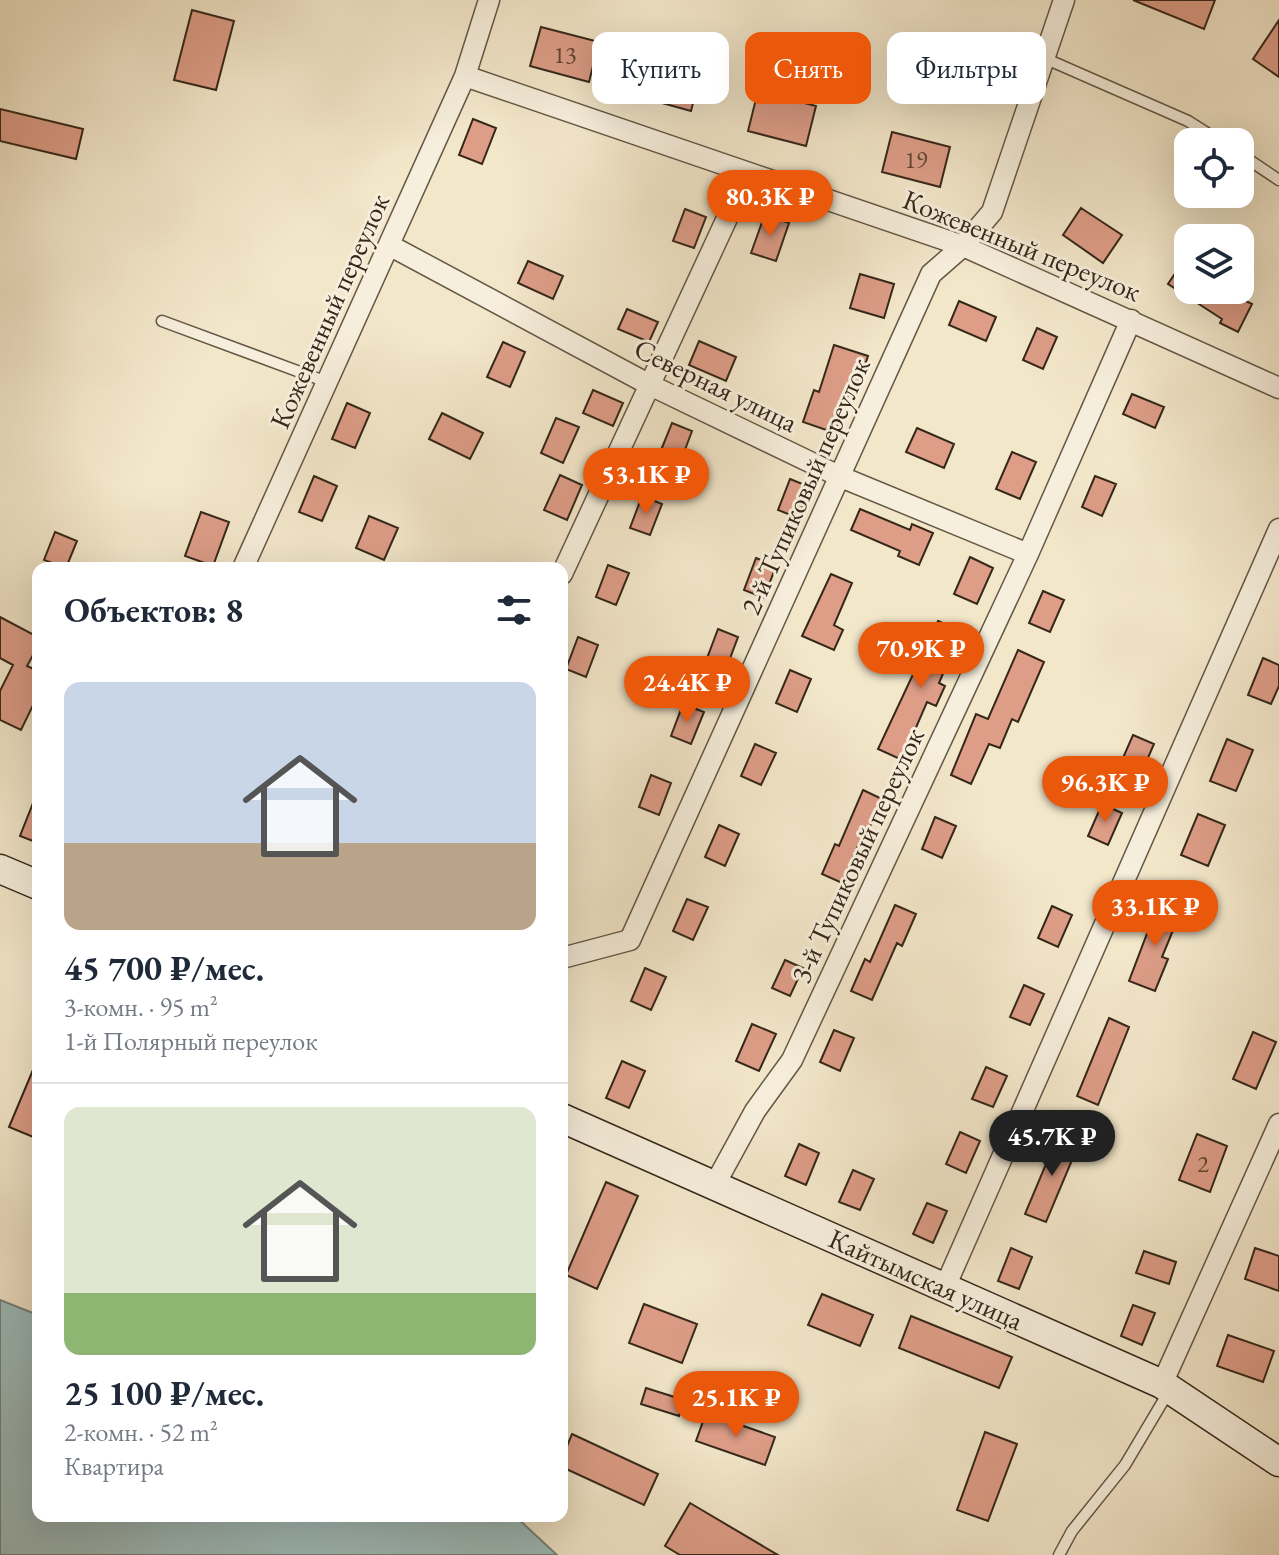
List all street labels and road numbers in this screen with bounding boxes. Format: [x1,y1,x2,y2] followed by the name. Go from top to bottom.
[898,181,1146,309] street label: Кожевенный переулок
[261,188,397,434] street label: Кожевенный переулок
[628,330,804,440] street label: Северная улица
[732,352,878,620] street label: 2-й Тупиковый переулок
[782,722,932,988] street label: 3-й Тупиковый переулок
[823,1220,1030,1338] street label: Кайтымская улица

